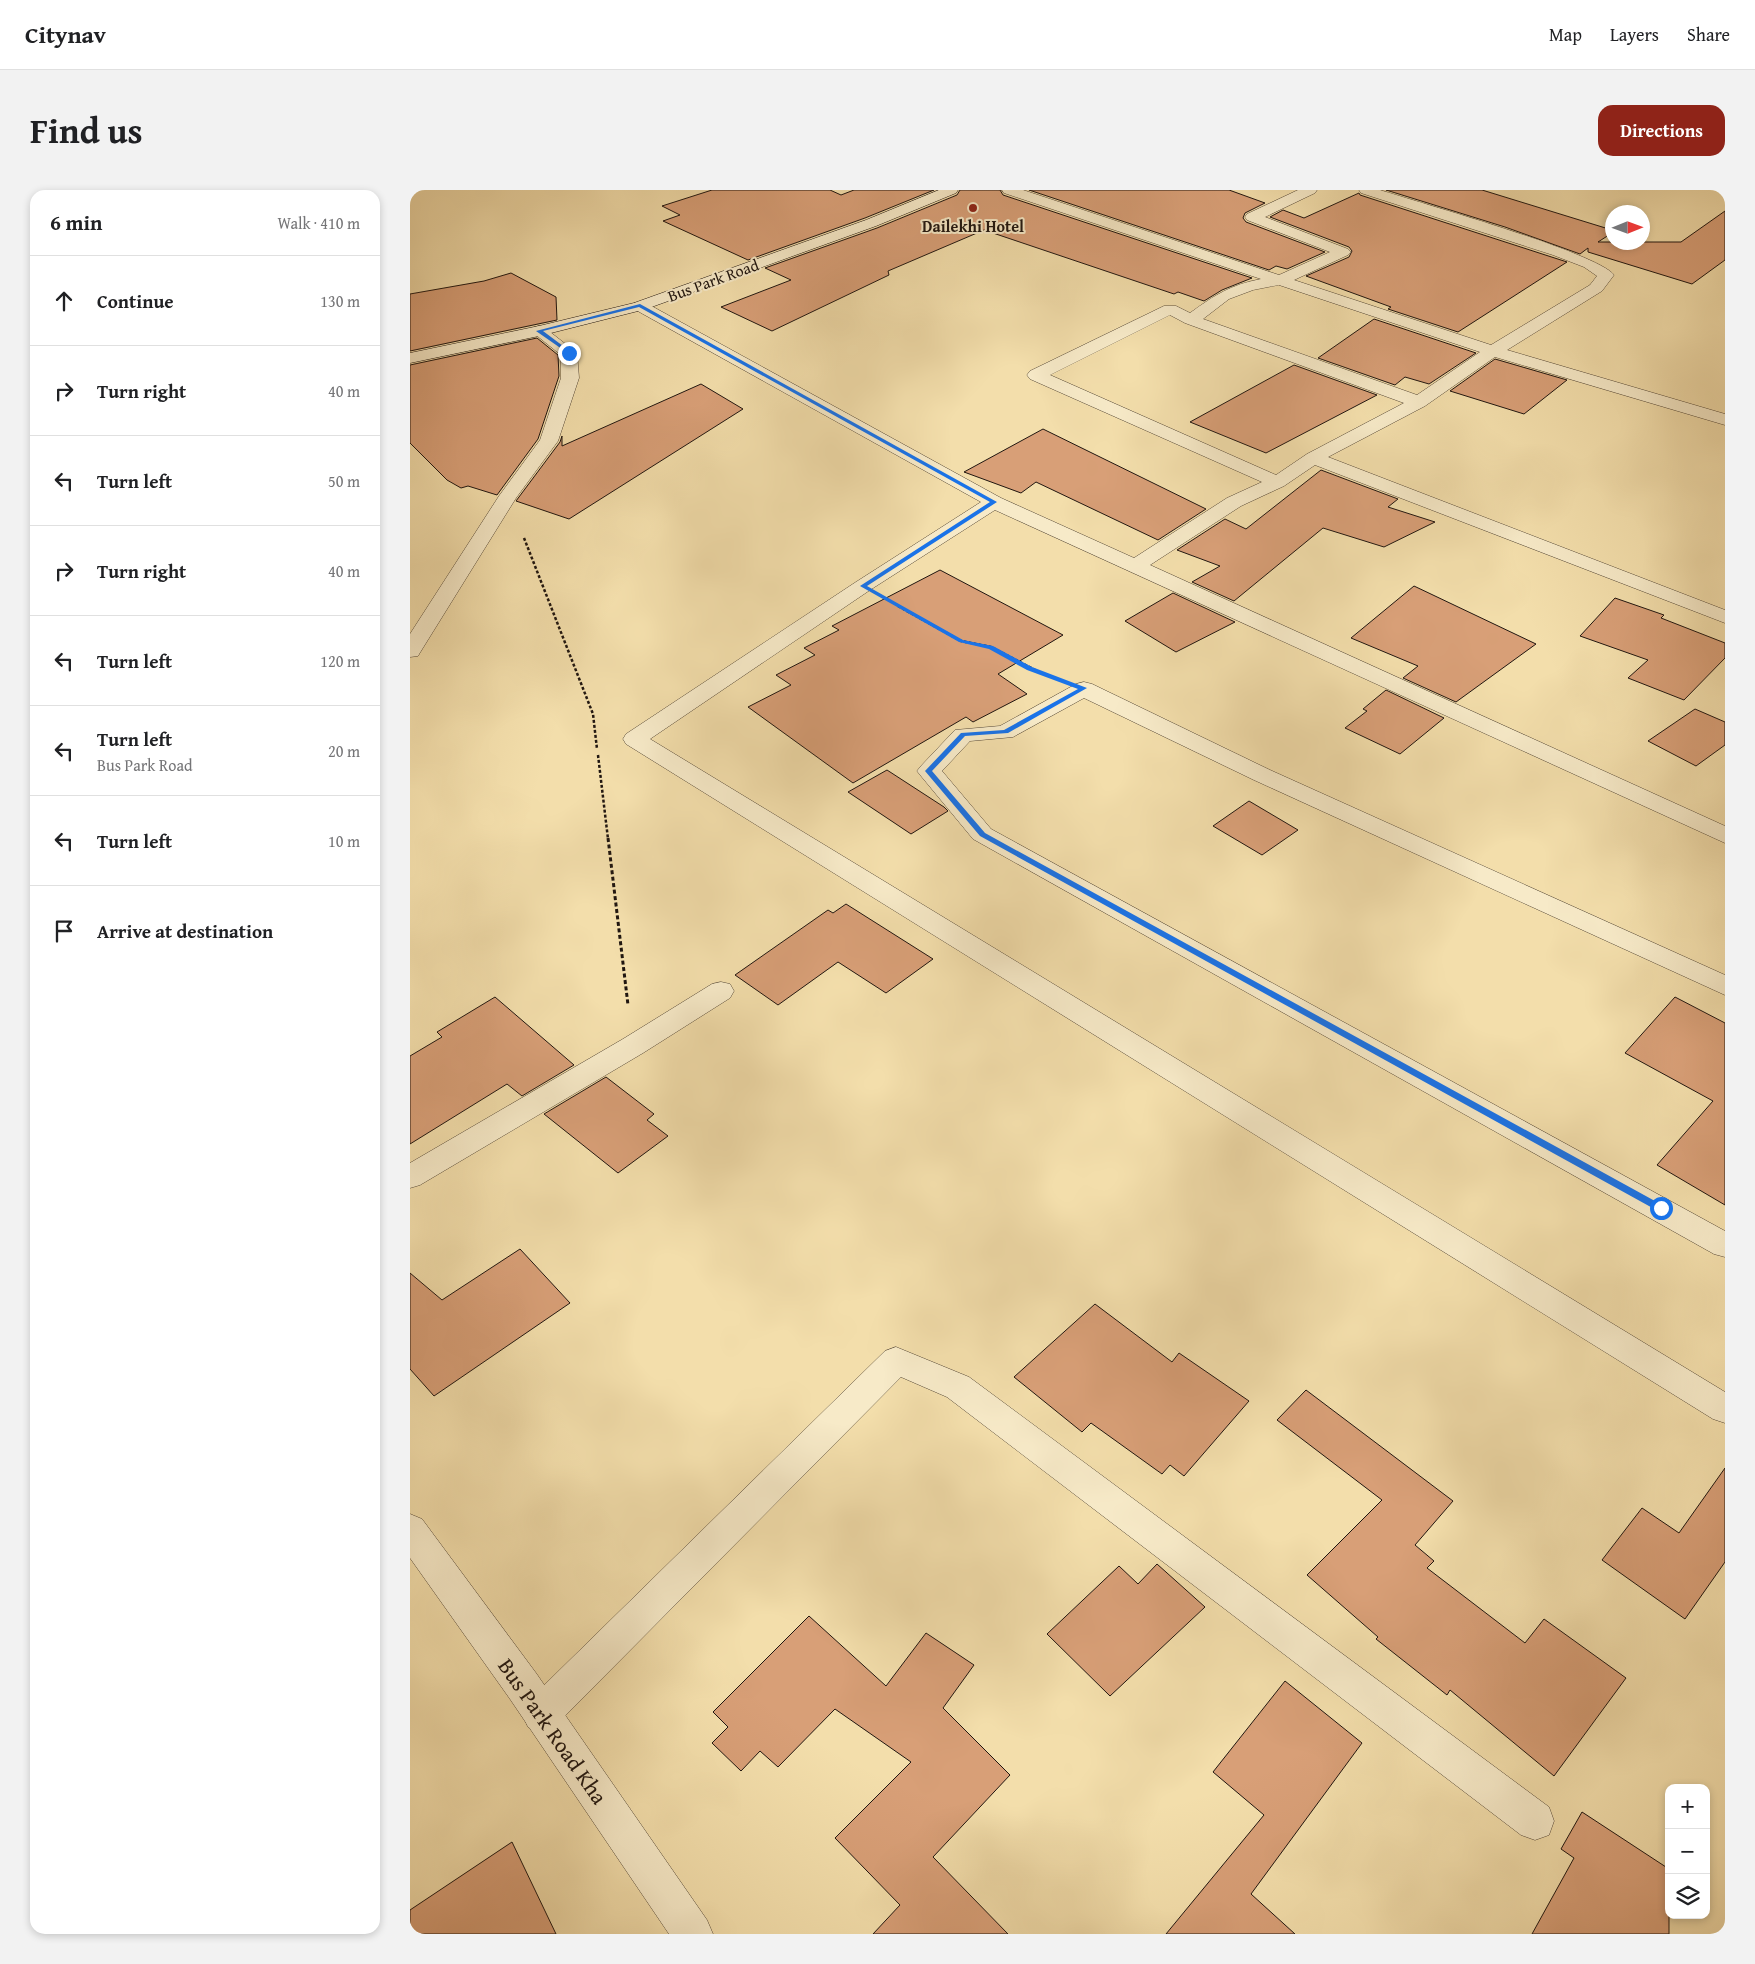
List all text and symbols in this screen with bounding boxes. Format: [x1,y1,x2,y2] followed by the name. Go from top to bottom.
[25,17,106,52] text: Citynav
[1549,21,1582,48] text: Map
[1610,21,1659,48] text: Layers
[1687,21,1730,48] text: Share
[30,105,143,156] text: Find us
[1598,105,1725,156] button: Directions
[967,202,979,214] marker: Dailekhi Hotel
[1605,205,1650,250] north arrow
[50,207,102,238] text: 6 min
[277,211,360,235] text: Walk · 410 m
[922,214,1024,238] place label: Dailekhi Hotel
[664,252,762,308] street label: Bus Park Road
[50,287,78,315] icon: ahead
[97,287,174,315] text: Continue
[320,289,360,313] text: 130 m
[558,342,581,365] route end
[50,377,78,405] icon: right
[97,377,186,405] text: Turn right
[328,379,360,403] text: 40 m
[50,467,78,495] icon: left
[97,467,172,495] text: Turn left
[328,469,360,493] text: 50 m
[50,557,78,585] icon: right
[97,557,186,585] text: Turn right
[328,559,360,583] text: 40 m
[50,647,78,675] icon: left
[97,647,172,675] text: Turn left
[320,649,360,673] text: 120 m
[97,725,172,753] text: Turn left
[50,737,78,765] icon: left
[328,739,360,763] text: 20 m
[97,753,192,777] text: Bus Park Road
[50,827,78,855] icon: left
[97,827,172,855] text: Turn left
[328,829,360,853] text: 10 m
[50,917,78,945] icon: arrive
[97,917,273,945] text: Arrive at destination
[1650,1197,1673,1220] route start
[491,1651,616,1811] street label: Bus Park Road Kha
[1665,1784,1710,1919] map controls
[1665,1784,1710,1829] button: +
[1665,1829,1710,1874] button: −
[1665,1874,1710,1919] button: layers

